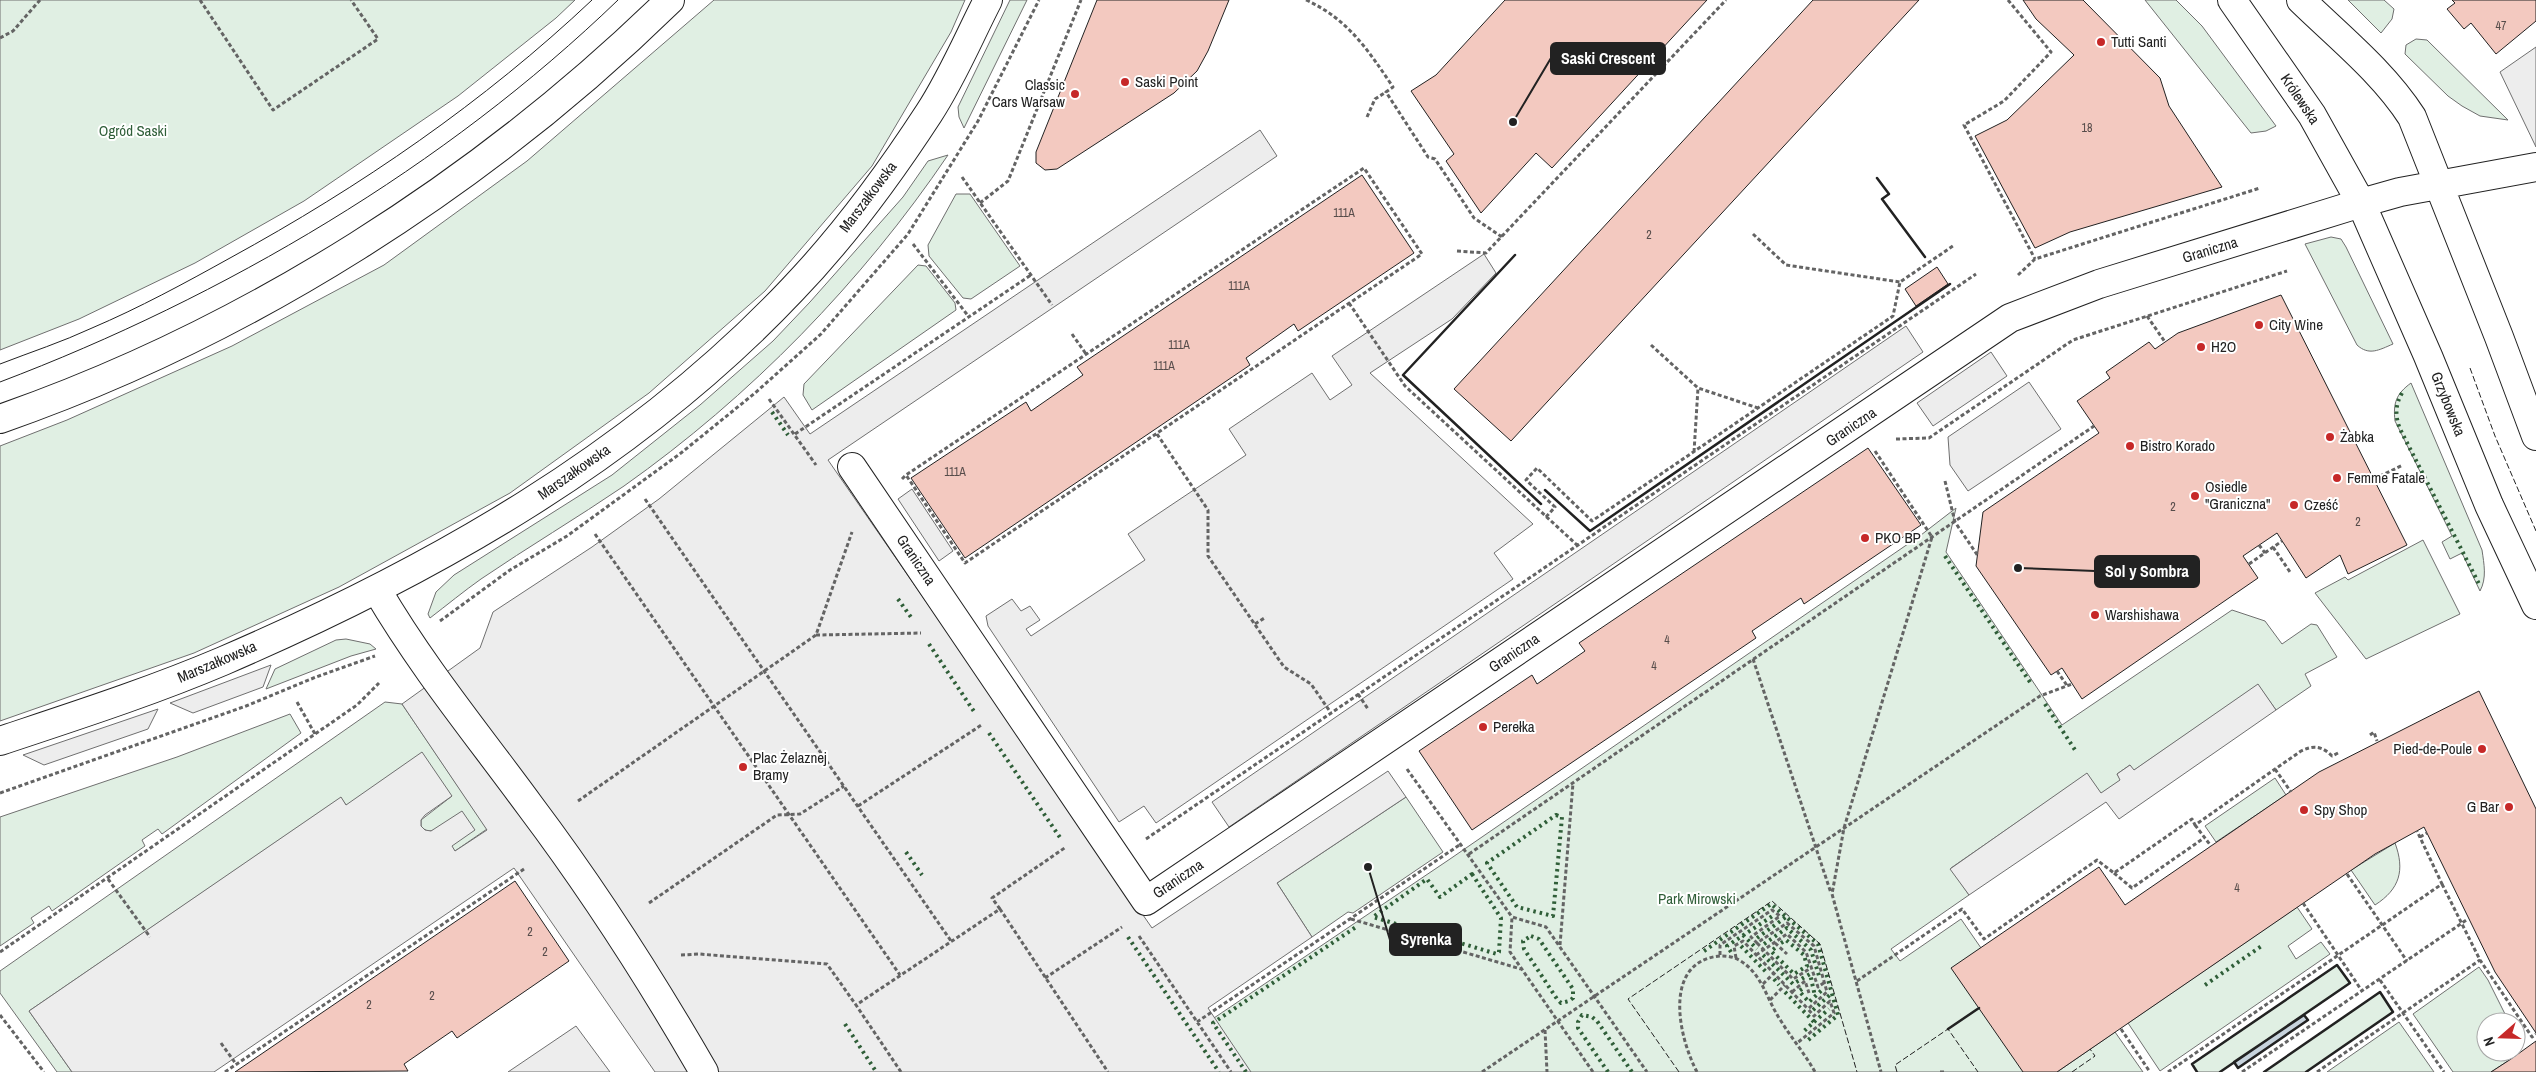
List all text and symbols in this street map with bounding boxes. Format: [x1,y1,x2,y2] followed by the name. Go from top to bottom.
[2496,18,2507,34] house number: 47
[2111,31,2167,52] place label: Tutti Santi
[2095,36,2107,48] marker: Tutti Santi
[1551,43,1665,74] callout: Saski Crescent
[1561,47,1656,69] text: Saski Crescent
[2276,69,2325,128] street label: Królewska
[1135,71,1198,92] place label: Saski Point
[992,74,1065,112] place label: Classic Cars Warsaw
[1119,76,1131,88] marker: Saski Point
[1069,88,1081,100] marker: Classic Cars Warsaw
[99,120,167,141] park label: Ogród Saski
[2082,120,2092,136] house number: 18
[834,157,901,237] street label: Marszałkowska
[1333,205,1355,221] house number: 111A
[1646,227,1652,243] house number: 2
[2180,231,2240,268] street label: Graniczna
[1228,278,1250,294] house number: 111A
[2269,314,2323,335] place label: City Wine
[2253,319,2265,331] marker: City Wine
[2211,336,2236,357] place label: H2O
[1168,337,1190,353] house number: 111A
[2195,341,2207,353] marker: H2O
[1153,358,1175,374] house number: 111A
[2426,369,2471,439] street label: Grzybowska
[1821,402,1880,451] street label: Graniczna
[2340,426,2374,447] place label: Żabka
[2324,431,2336,443] marker: Żabka
[2140,435,2215,456] place label: Bistro Korado
[533,439,614,504] street label: Marszałkowska
[2124,440,2136,452] marker: Bistro Korado
[944,464,966,480] house number: 111A
[2347,467,2425,488] place label: Femme Fatale
[2331,472,2343,484] marker: Femme Fatale
[2205,476,2270,514] place label: Osiedle "Graniczna"
[2189,490,2201,502] marker: Osiedle "Graniczna"
[2304,494,2338,515] place label: Cześć
[2170,499,2176,515] house number: 2
[2288,499,2300,511] marker: Cześć
[2355,514,2361,530] house number: 2
[1875,527,1921,548] place label: PKO BP
[892,530,941,589] street label: Graniczna
[1859,532,1871,544] marker: PKO BP
[2095,556,2199,587] callout: Sol y Sombra
[2105,560,2190,582] text: Sol y Sombra
[2105,604,2179,625] place label: Warshishawa
[2089,609,2101,621] marker: Warshishawa
[1484,628,1543,677] street label: Graniczna
[1664,632,1670,648] house number: 4
[174,635,260,688] street label: Marszałkowska
[1651,658,1657,674] house number: 4
[1493,716,1535,737] place label: Perełka
[1477,721,1489,733] marker: Perełka
[2393,738,2472,759] place label: Pied-de-Poule
[2476,743,2488,755] marker: Pied-de-Poule
[753,747,827,785] place label: Plac Żelaznej Bramy
[737,761,749,773] marker: Plac Żelaznej Bramy
[2467,796,2499,817] place label: G Bar
[2314,799,2368,820] place label: Spy Shop
[2503,801,2515,813] marker: G Bar
[2298,804,2310,816] marker: Spy Shop
[1148,854,1207,903] street label: Graniczna
[2234,880,2240,896] house number: 4
[1658,888,1736,909] park label: Park Mirowski
[527,924,533,940] house number: 2
[1390,924,1461,955] callout: Syrenka
[1400,928,1452,950] text: Syrenka
[542,944,548,960] house number: 2
[429,988,435,1004] house number: 2
[366,997,372,1013] house number: 2
[2476,1012,2526,1062] north arrow
[2479,1034,2499,1048] text: N

